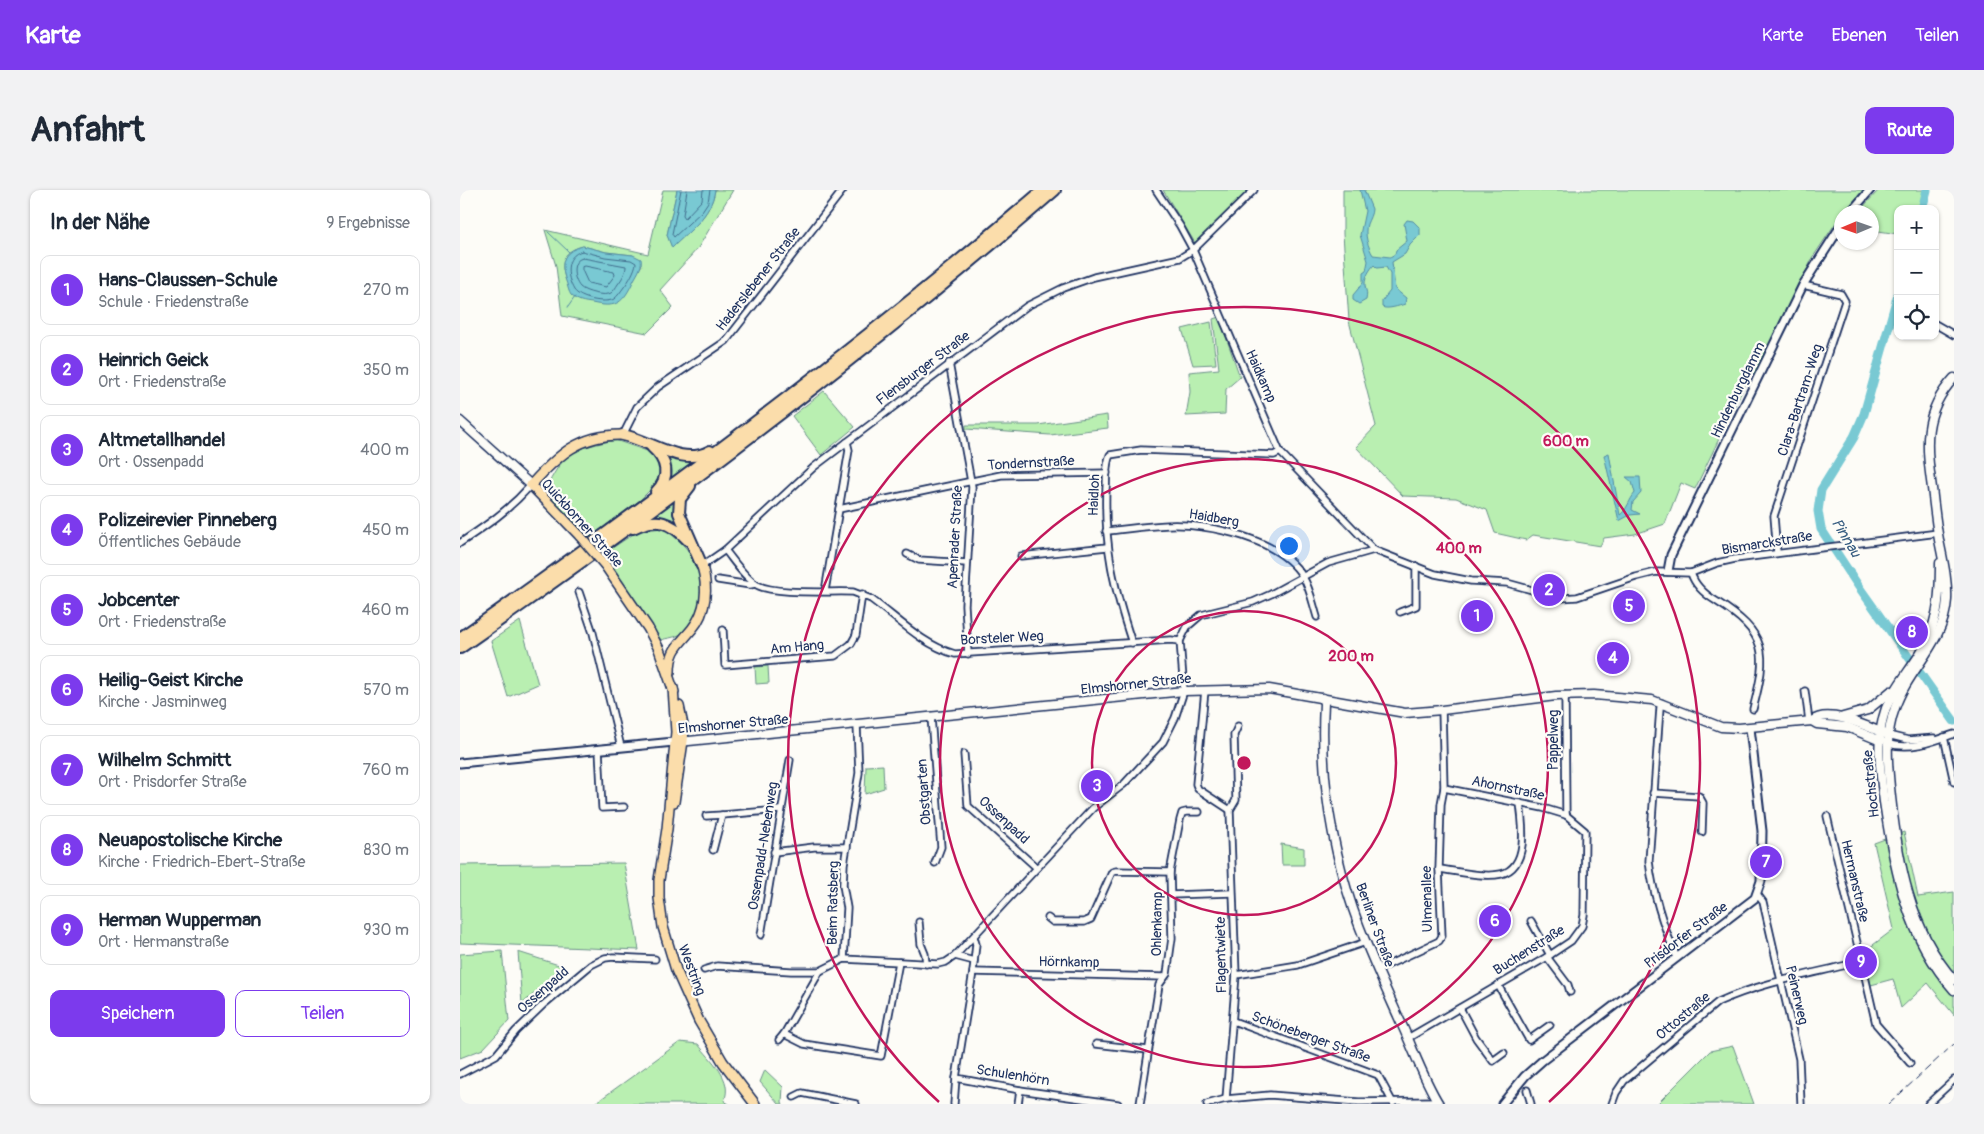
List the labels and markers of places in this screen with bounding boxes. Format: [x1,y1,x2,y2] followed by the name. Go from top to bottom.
[1533,571,1565,609] pin: 2
[1613,587,1645,625] pin: 5
[1461,597,1493,635] pin: 1
[1896,613,1928,651] pin: 8
[1597,639,1629,677] pin: 4
[1235,754,1253,772] centre of rings
[1081,767,1113,805] pin: 3
[1750,843,1782,881] pin: 7
[1479,902,1511,940] pin: 6
[1845,943,1877,981] pin: 9

